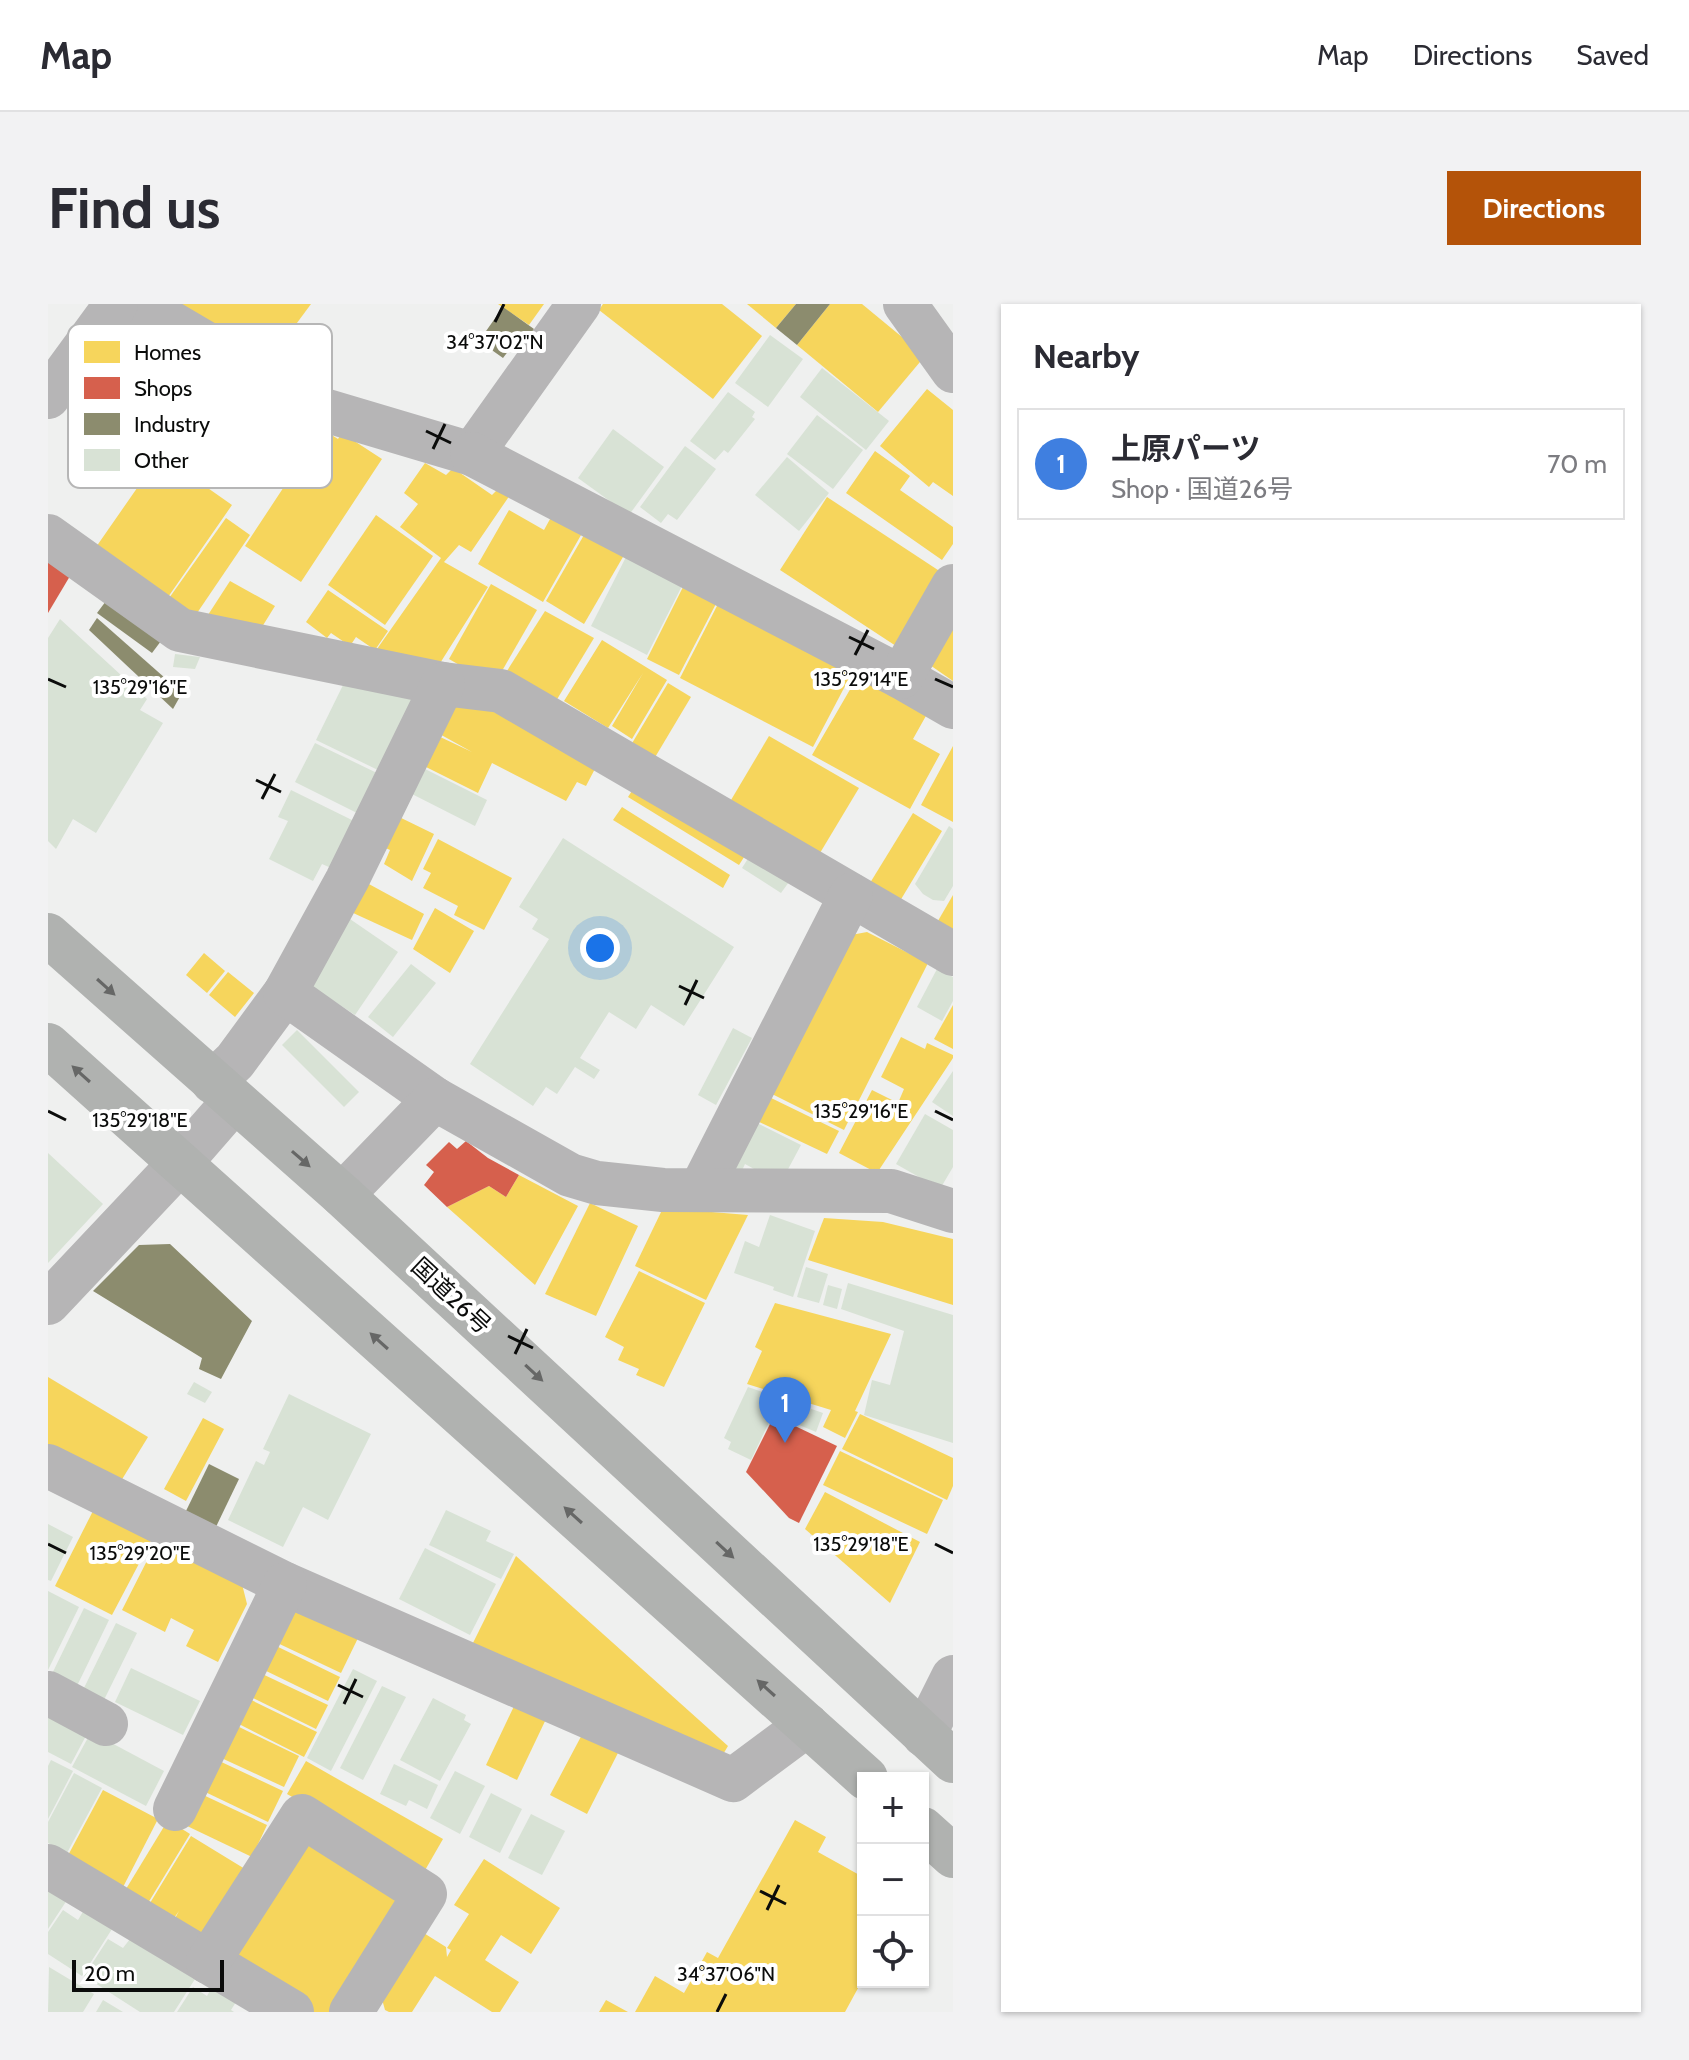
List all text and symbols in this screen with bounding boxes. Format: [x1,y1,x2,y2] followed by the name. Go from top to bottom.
[40,32,112,79] text: Map
[1317,38,1369,72] text: Map
[1413,38,1532,72] text: Directions
[1576,38,1649,72] text: Saved
[1447,171,1641,245] button: Directions
[48,174,221,242] text: Find us
[68,324,332,488] legend
[446,330,544,354] text: 34°37'02"N
[1033,335,1140,377] text: Nearby
[134,339,201,366] text: Homes
[134,375,192,402] text: Shops
[134,411,210,438] text: Industry
[1111,430,1260,467] text: 上原パーツ
[134,447,189,474] text: Other
[1056,448,1066,480] text: 1
[1547,448,1607,480] text: 70 m
[1111,473,1293,505] text: Shop · 国道26号
[814,667,908,691] text: 135°29'14"E
[93,675,187,699] text: 135°29'16"E
[580,928,620,968] your location
[96,978,116,995] one-way arrow
[72,1066,91,1084] one-way arrow
[814,1099,908,1123] text: 135°29'16"E
[92,1108,188,1132] text: 135°29'18"E
[291,1150,311,1167] one-way arrow
[406,1252,497,1340] street label: 国道26号
[370,1333,390,1350] one-way arrow
[524,1363,543,1381] one-way arrow
[759,1377,811,1443] pin: 1
[563,1506,582,1524] one-way arrow
[813,1532,909,1556] text: 135°29'18"E
[715,1540,734,1558] one-way arrow
[89,1541,191,1565] text: 135°29'20"E
[757,1680,776,1698] one-way arrow
[857,1772,929,1988] map controls
[857,1772,929,1844] button: +
[857,1844,929,1916] button: −
[857,1916,929,1988] button: locate
[72,1956,224,1992] scale bar
[84,1960,135,1987] text: 20 m
[677,1962,775,1986] text: 34°37'06"N

